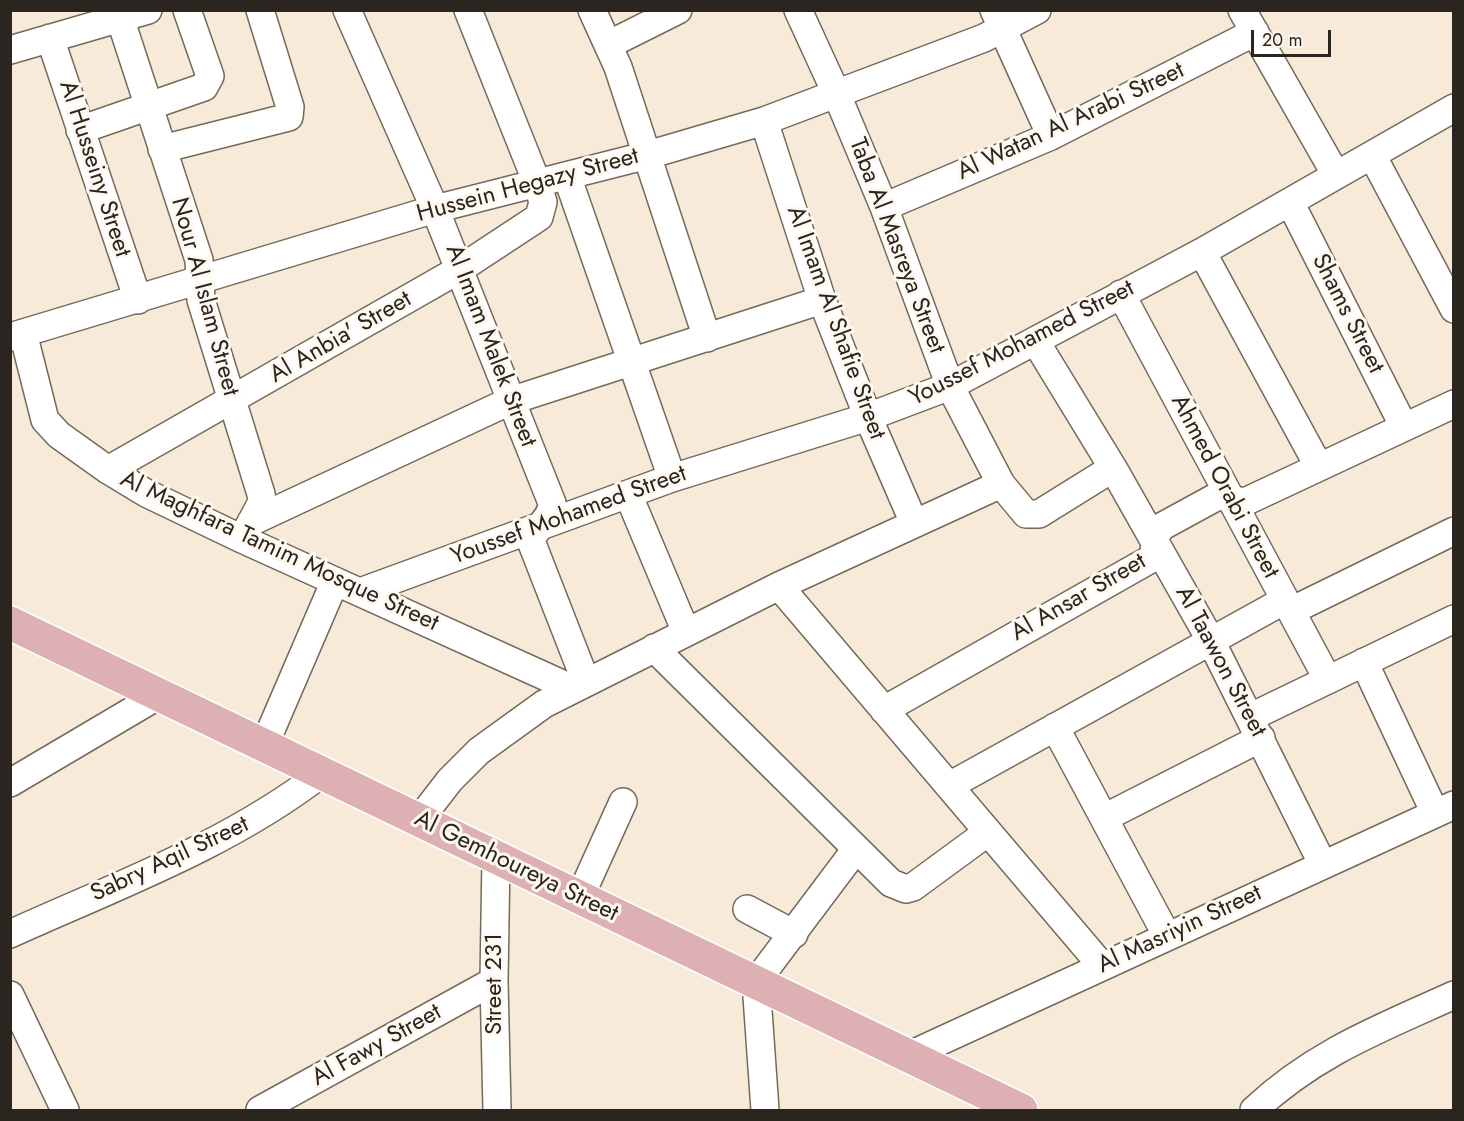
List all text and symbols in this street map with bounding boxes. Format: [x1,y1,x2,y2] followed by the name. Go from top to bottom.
[1254,18,1334,56] scale bar
[1262,27,1302,53] text: 20 m
[953,57,1189,187] street label: Al Watan Al Arabi Street
[52,77,136,261] street label: Al Husseiny Street
[842,134,950,358] street label: Taba Al Masreya Street
[414,142,642,230] street label: Hussein Hegazy Street
[164,195,244,399] street label: Nour Al Islam Street
[779,202,891,444] street label: Al Imam Al Shafie Street
[438,241,542,451] street label: Al Imam Malek Street
[1305,249,1389,379] street label: Shams Street
[905,275,1139,413] street label: Youssef Mohamed Street
[265,286,417,390] street label: Al Anbia' Street
[1164,390,1284,584] street label: Ahmed Orabi Street
[447,460,691,572] street label: Youssef Mohamed Street
[115,465,443,639] street label: Al Maghfara Tamim Mosque Street
[1006,548,1152,648] street label: Al Ansar Street
[1168,582,1272,742] street label: Al Taawon Street
[409,805,623,929] street label: Al Gemhoureya Street
[87,811,253,909] street label: Sabry Aqil Street
[1093,879,1267,981] street label: Al Masriyin Street
[481,933,509,1035] street label: Street 231
[307,999,447,1093] street label: Al Fawy Street

